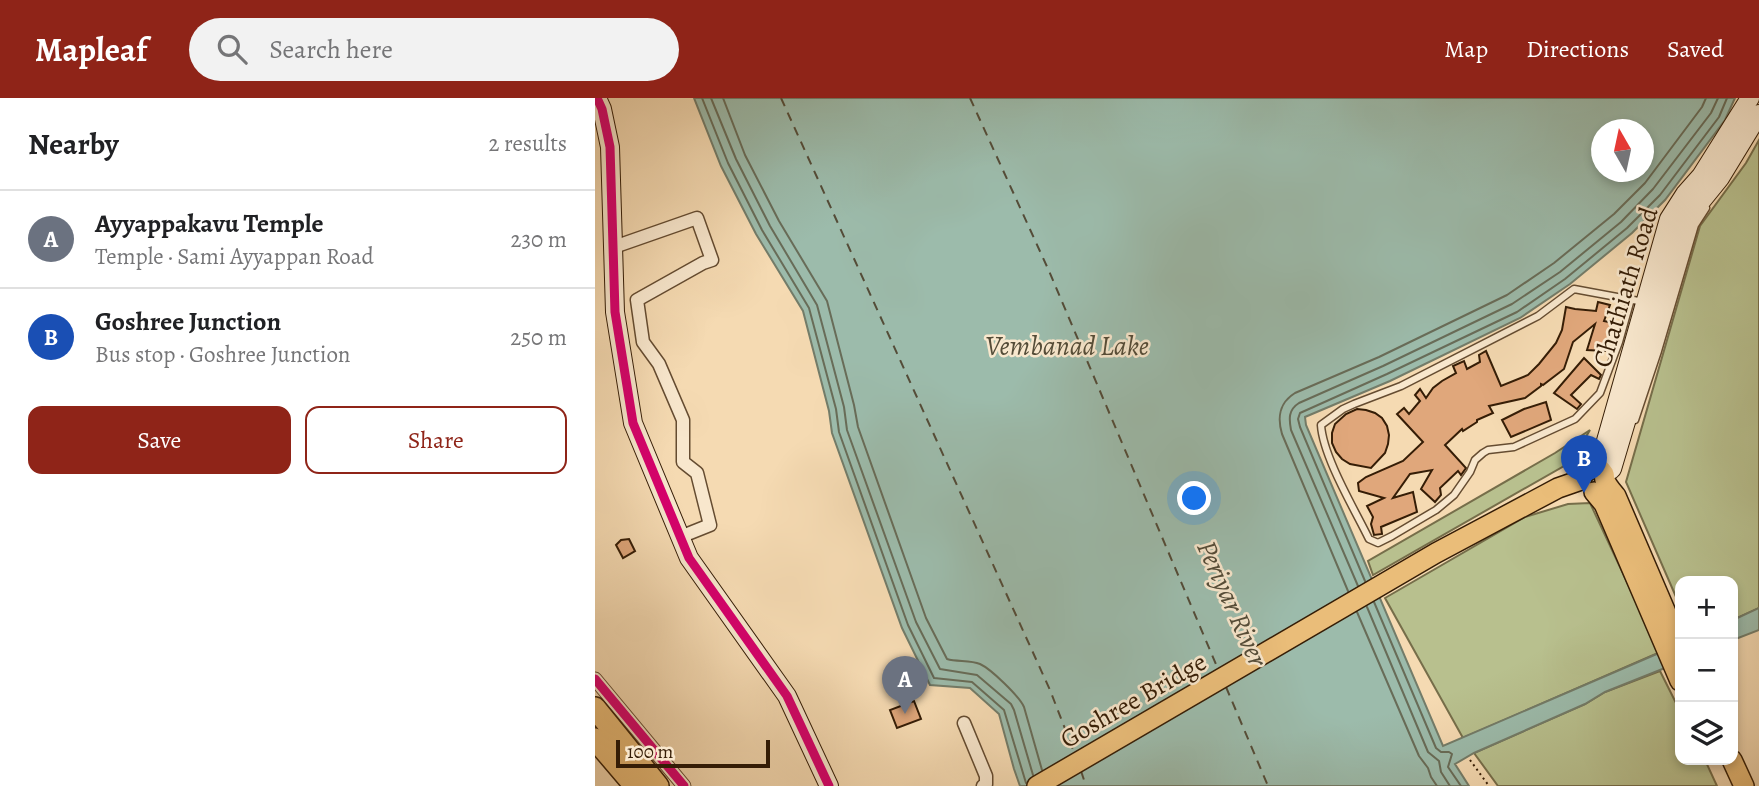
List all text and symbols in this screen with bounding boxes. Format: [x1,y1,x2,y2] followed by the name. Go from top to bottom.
[189,18,679,81] search box
[35,27,147,72] text: Mapleaf
[213,30,251,68] icon: search
[269,32,393,67] text: Search here
[1444,33,1488,65] text: Map
[1526,33,1629,65] text: Directions
[1667,33,1724,65] text: Saved
[1591,119,1654,182] north arrow
[28,124,119,164] text: Nearby
[489,128,567,159] text: 2 results
[1584,203,1666,372] street label: Chathiath Road
[95,206,324,241] text: Ayyappakavu Temple
[44,224,58,255] text: A
[511,224,567,255] text: 230 m
[95,241,374,272] text: Temple · Sami Ayyappan Road
[95,304,281,339] text: Goshree Junction
[44,322,58,353] text: B
[510,322,567,353] text: 250 m
[985,327,1149,365] water label: Vembanad Lake
[95,339,350,370] text: Bus stop · Goshree Junction
[28,406,291,474] button: Save
[305,406,567,474] button: Share
[1561,435,1607,493] pin: B
[1177,481,1211,515] your location
[1187,534,1277,674] water label: Periyar River
[1675,576,1738,765] map controls
[1675,576,1738,639] button: +
[1675,639,1738,702] button: −
[1054,644,1213,756] street label: Goshree Bridge
[882,656,928,714] pin: A
[1675,702,1738,765] button: layers
[616,737,770,769] scale bar
[627,739,673,765] text: 100 m

